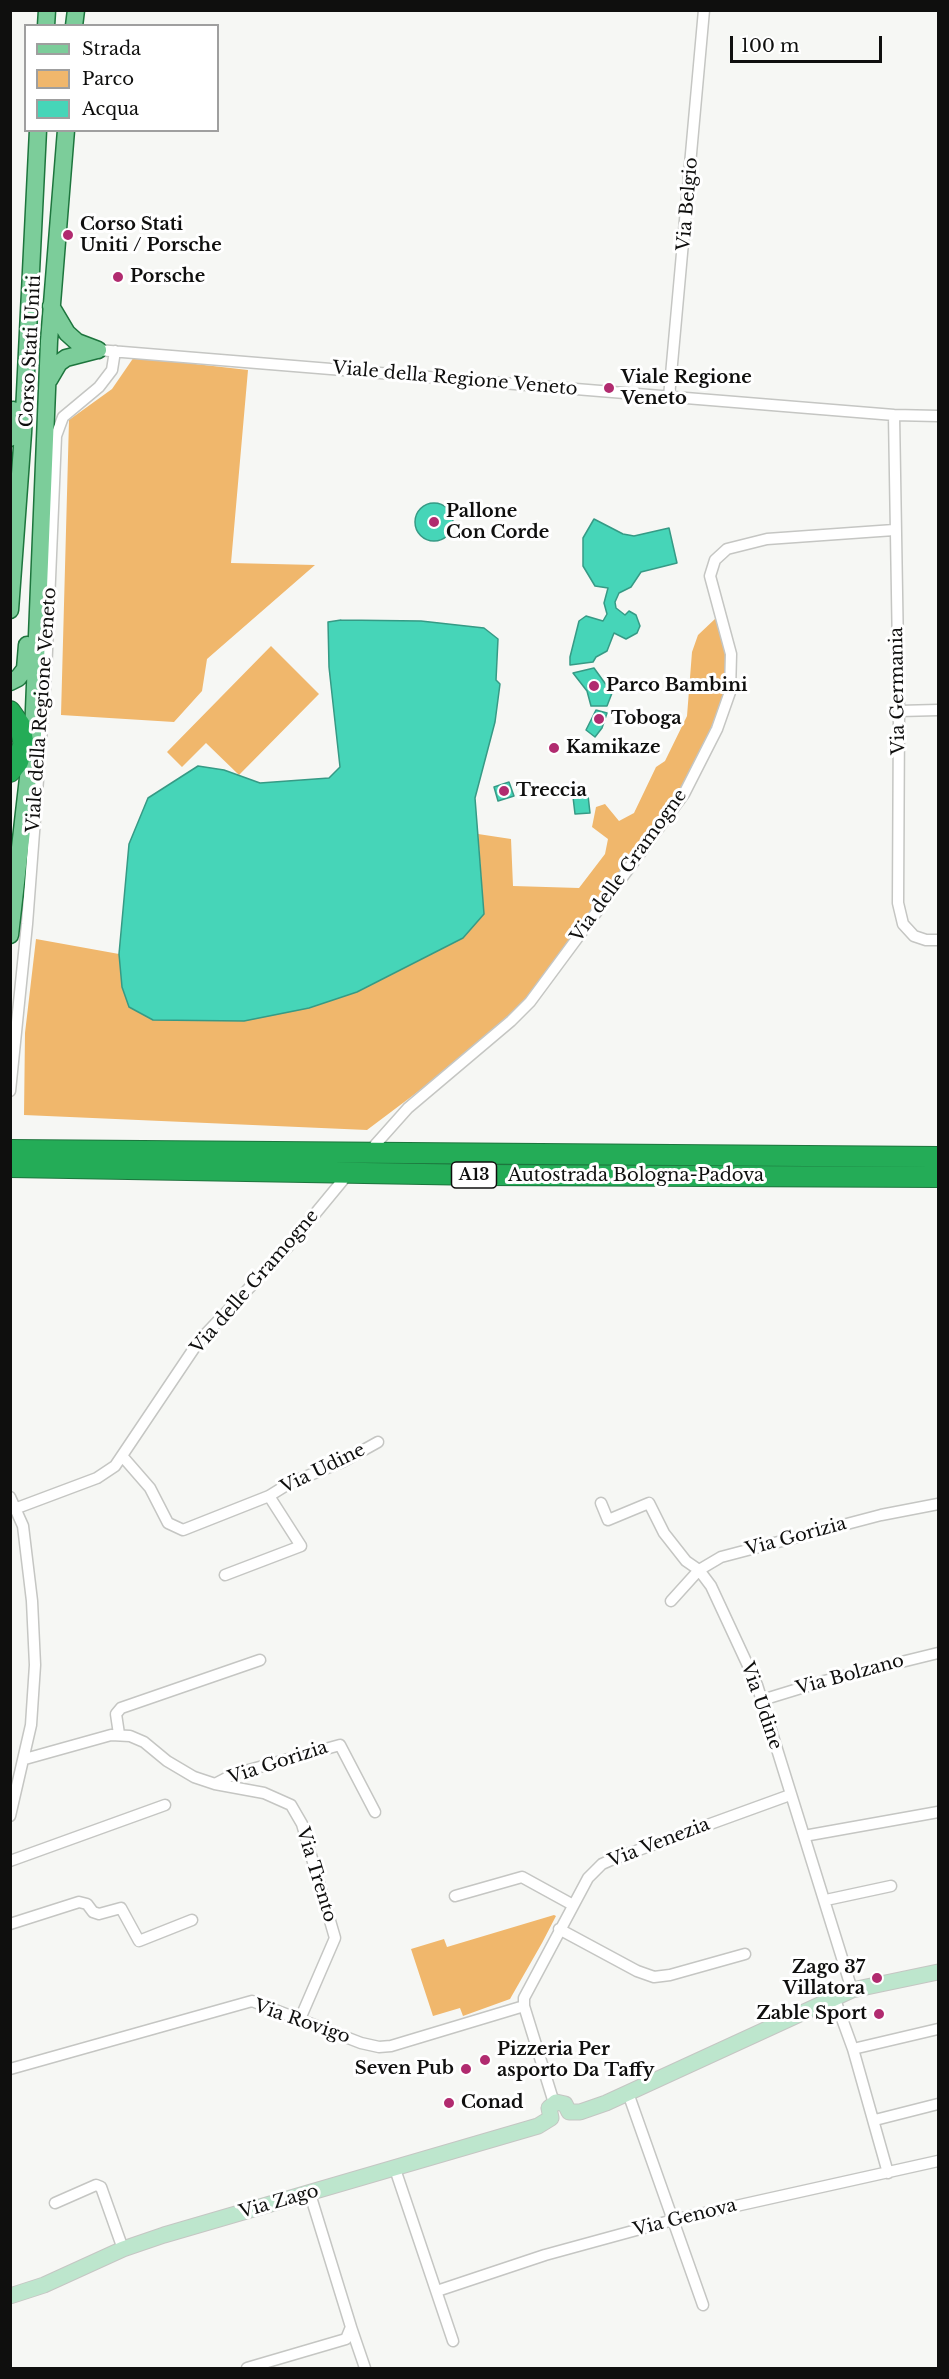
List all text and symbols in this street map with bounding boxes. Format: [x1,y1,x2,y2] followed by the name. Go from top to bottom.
[24,24,219,132] legend
[733,24,884,62] scale bar
[741,35,799,57] text: 100 m
[82,38,141,60] text: Strada
[82,68,134,90] text: Parco
[82,98,139,120] text: Acqua
[673,156,703,252] street label: Via Belgio
[80,214,222,256] place label: Corso Stati Uniti / Porsche
[61,228,75,242] marker: Corso Stati Uniti / Porsche
[130,266,205,288] place label: Porsche
[111,270,125,284] marker: Porsche
[16,274,46,428] street label: Corso Stati Uniti
[332,358,578,400] street label: Viale della Regione Veneto
[621,367,752,410] place label: Viale Regione Veneto
[602,381,616,395] marker: Viale Regione Veneto
[446,501,549,544] place label: Pallone Con Corde
[427,515,441,529] marker: Pallone Con Corde
[23,587,61,833] street label: Viale della Regione Veneto
[886,627,910,755] street label: Via Germania
[606,675,748,697] place label: Parco Bambini
[587,679,601,693] marker: Parco Bambini
[611,708,682,730] place label: Toboga
[592,712,606,726] marker: Toboga
[566,737,661,759] place label: Kamikaze
[547,741,561,755] marker: Kamikaze
[516,780,587,802] place label: Treccia
[497,784,511,798] marker: Treccia
[566,785,692,947] street label: Via delle Gramogne
[452,1162,496,1188] road number: A13
[508,1165,764,1187] street label: Autostrada Bologna-Padova
[187,1206,323,1358] street label: Via delle Gramogne
[277,1439,369,1499] street label: Via Udine
[743,1513,849,1561] street label: Via Gorizia
[794,1650,906,1700] street label: Via Bolzano
[736,1659,786,1753] street label: Via Udine
[225,1737,331,1789] street label: Via Gorizia
[605,1814,713,1872] street label: Via Venezia
[291,1825,341,1925] street label: Via Trento
[783,1957,865,2000] place label: Zago 37 Villatora
[870,1971,884,1985] marker: Zago 37 Villatora
[251,1995,353,2049] street label: Via Rovigo
[756,2003,867,2025] place label: Zable Sport
[872,2007,886,2021] marker: Zable Sport
[497,2039,654,2082] place label: Pizzeria Per asporto Da Taffy
[478,2053,492,2067] marker: Pizzeria Per asporto Da Taffy
[355,2058,454,2080] place label: Seven Pub
[459,2062,473,2076] marker: Seven Pub
[461,2092,524,2114] place label: Conad
[442,2096,456,2110] marker: Conad
[237,2180,321,2224] street label: Via Zago
[631,2195,739,2241] street label: Via Genova

